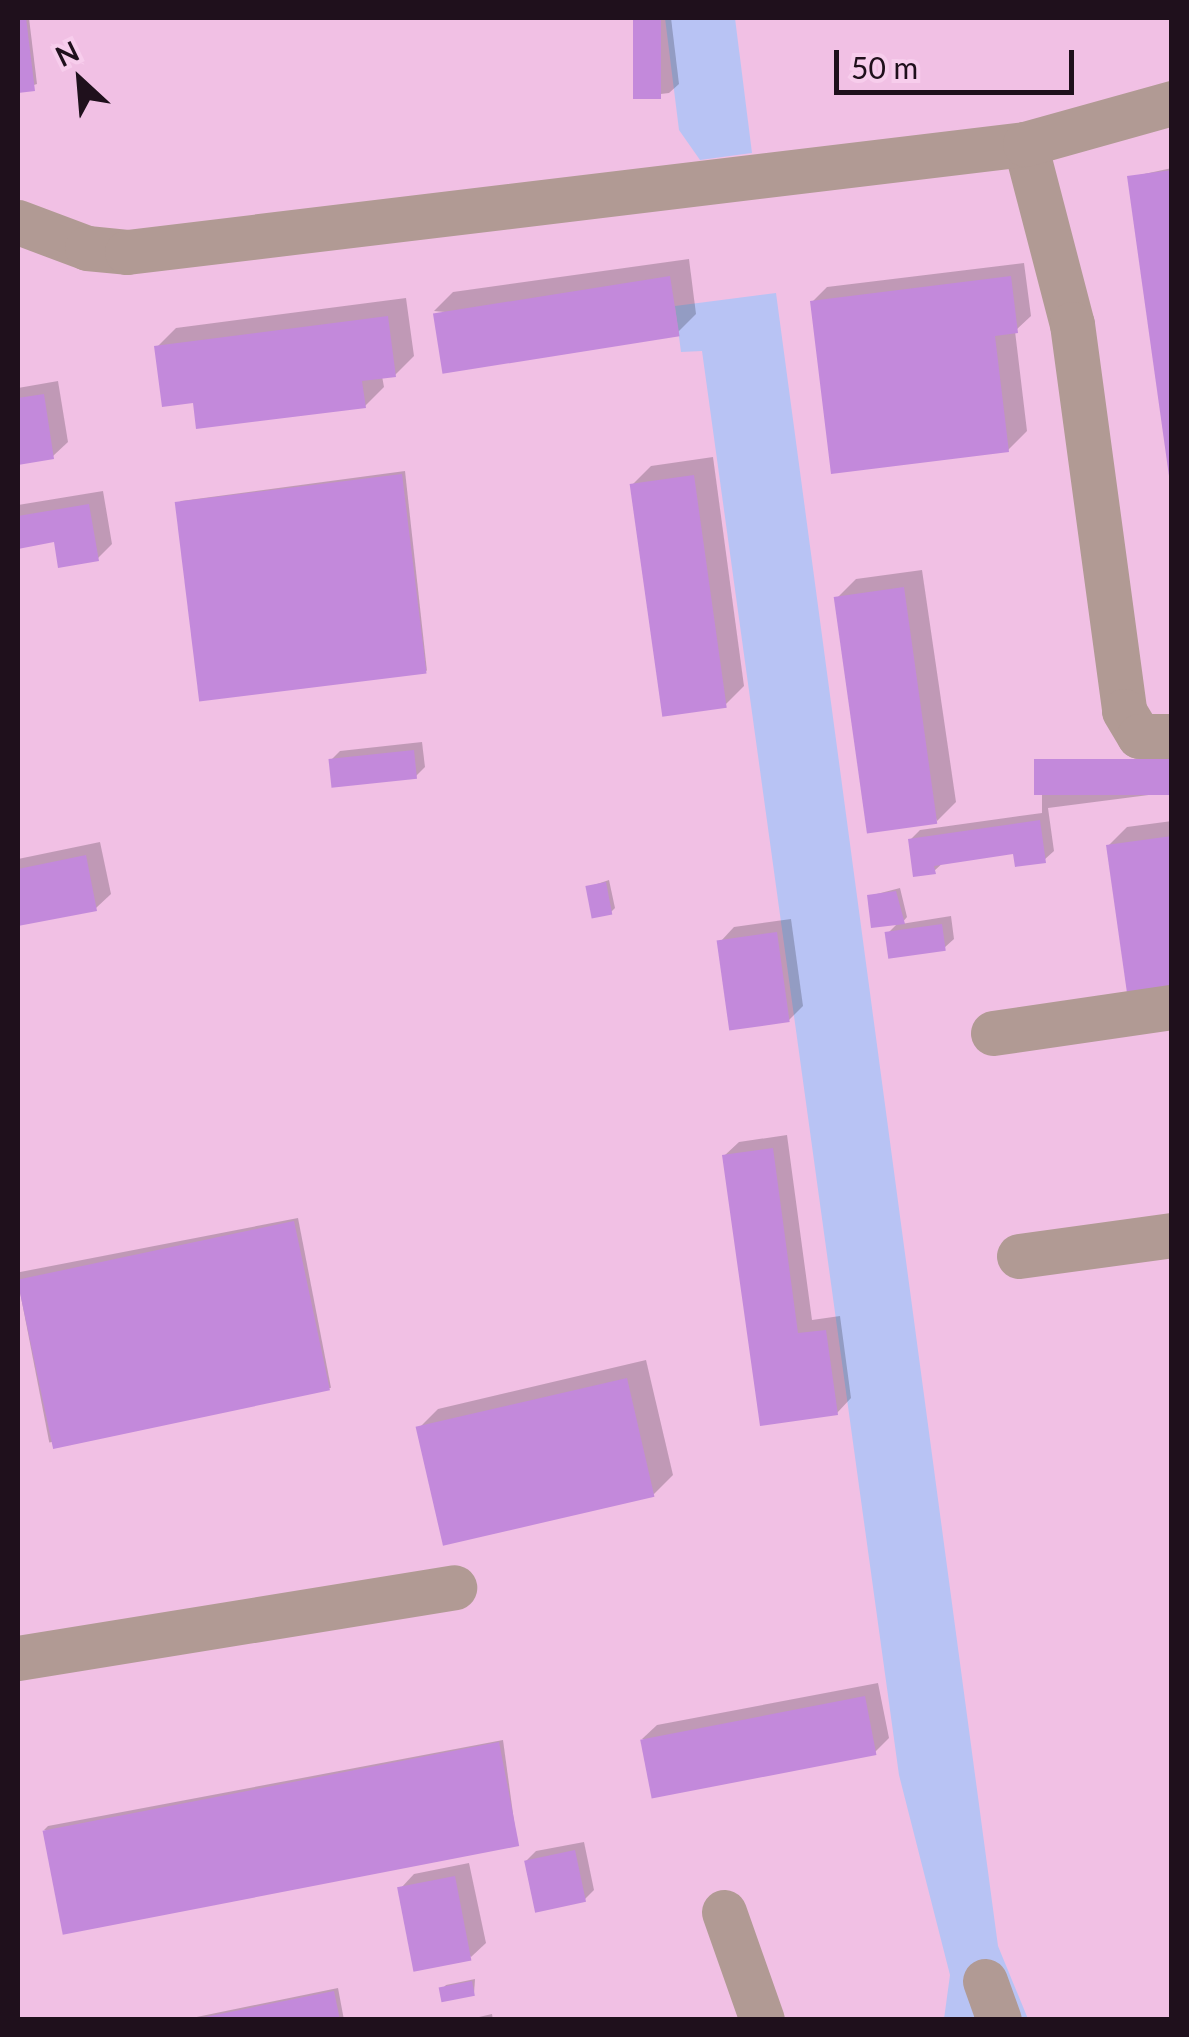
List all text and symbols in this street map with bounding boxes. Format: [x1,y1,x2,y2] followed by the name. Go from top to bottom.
[30,30,130,130] north arrow
[839,30,1079,92] scale bar
[50,33,84,73] text: N
[851,49,918,85] text: 50 m

